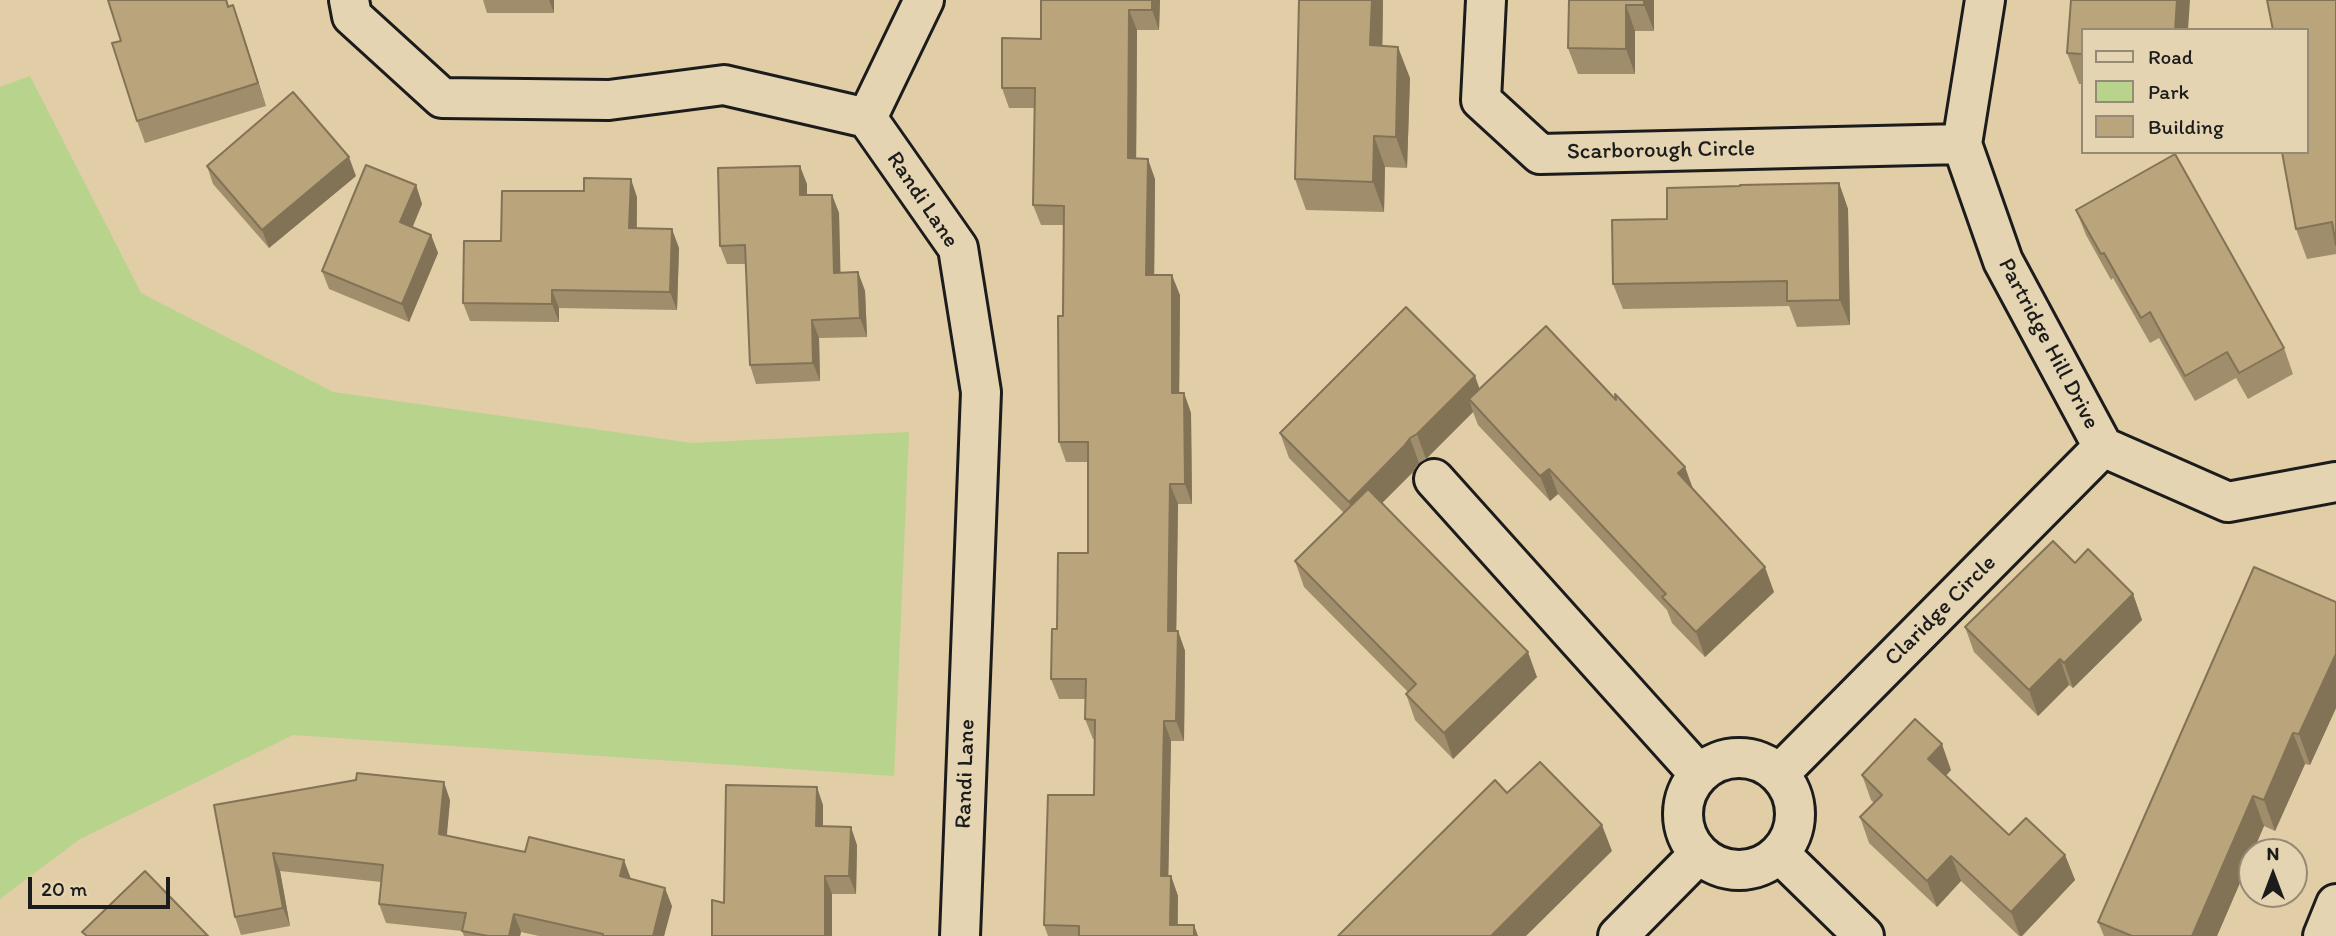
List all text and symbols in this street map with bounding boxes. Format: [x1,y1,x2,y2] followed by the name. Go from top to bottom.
[2080,28,2308,154] legend
[2148,44,2193,69] text: Road
[2148,79,2189,104] text: Park
[2148,114,2224,139] text: Building
[1567,136,1755,166] street label: Scarborough Circle
[880,147,964,253] street label: Randi Lane
[1991,254,2105,434] street label: Partridge Hill Drive
[1880,550,2002,672] street label: Claridge Circle
[950,719,982,829] street label: Randi Lane
[2238,838,2308,908] north arrow
[2267,842,2279,865] text: N
[32,862,173,906] scale bar
[41,876,87,901] text: 20 m

